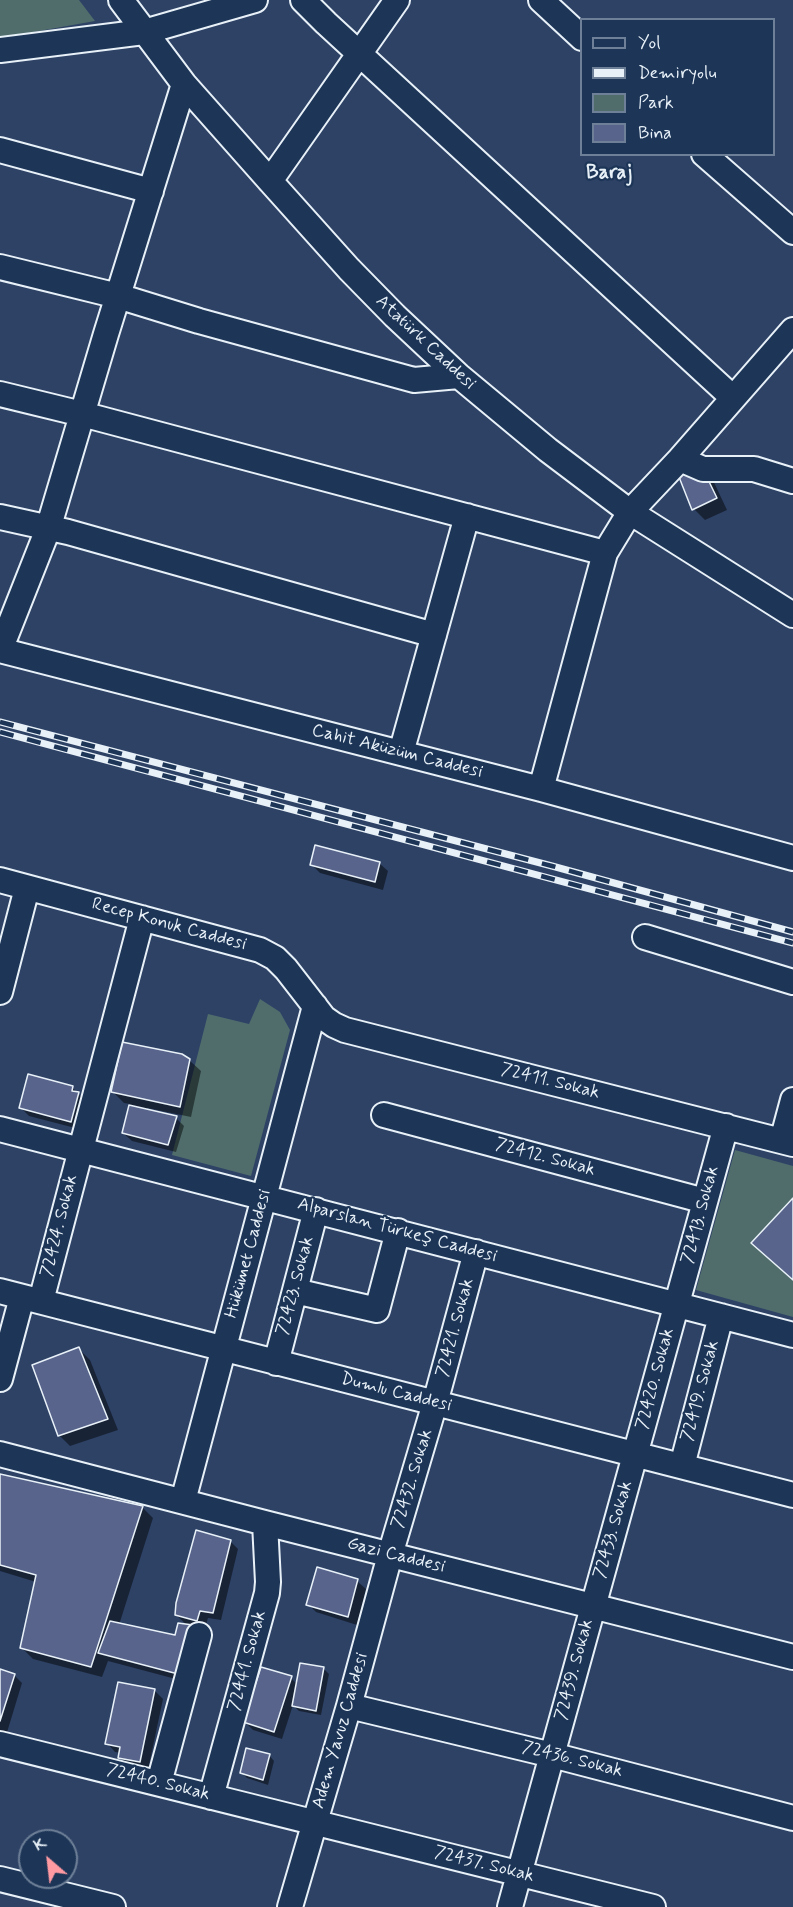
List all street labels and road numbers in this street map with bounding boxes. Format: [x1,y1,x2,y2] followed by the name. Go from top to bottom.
[370,291,480,395] street label: Atatürk Caddesi
[309,720,485,784] street label: Cahit Aküzüm Caddesi
[89,894,249,956] street label: Recep Konuk Caddesi
[498,1059,602,1105] street label: 72411. Sokak
[493,1134,597,1182] street label: 72412. Sokak
[678,1164,724,1266] street label: 72413. Sokak
[37,1172,83,1280] street label: 72424. Sokak
[221,1187,277,1321] street label: Hükümet Caddesi
[295,1194,499,1268] street label: Alparslan Türkeş Caddesi
[272,1234,320,1338] street label: 72423. Sokak
[432,1276,480,1380] street label: 72421. Sokak
[632,1326,680,1432] street label: 72420. Sokak
[677,1338,725,1444] street label: 72419. Sokak
[338,1369,454,1417] street label: Dumlu Caddesi
[388,1427,438,1531] street label: 72432. Sokak
[590,1479,638,1581] street label: 72433. Sokak
[345,1533,447,1579] street label: Gazi Caddesi
[224,1608,272,1714] street label: 72441. Sokak
[551,1617,599,1723] street label: 72439. Sokak
[308,1651,374,1811] street label: Adem Yavuz Caddesi
[519,1737,625,1783] street label: 72436. Sokak
[104,1760,212,1806] street label: 72440. Sokak
[432,1842,536,1888] street label: 72437. Sokak

